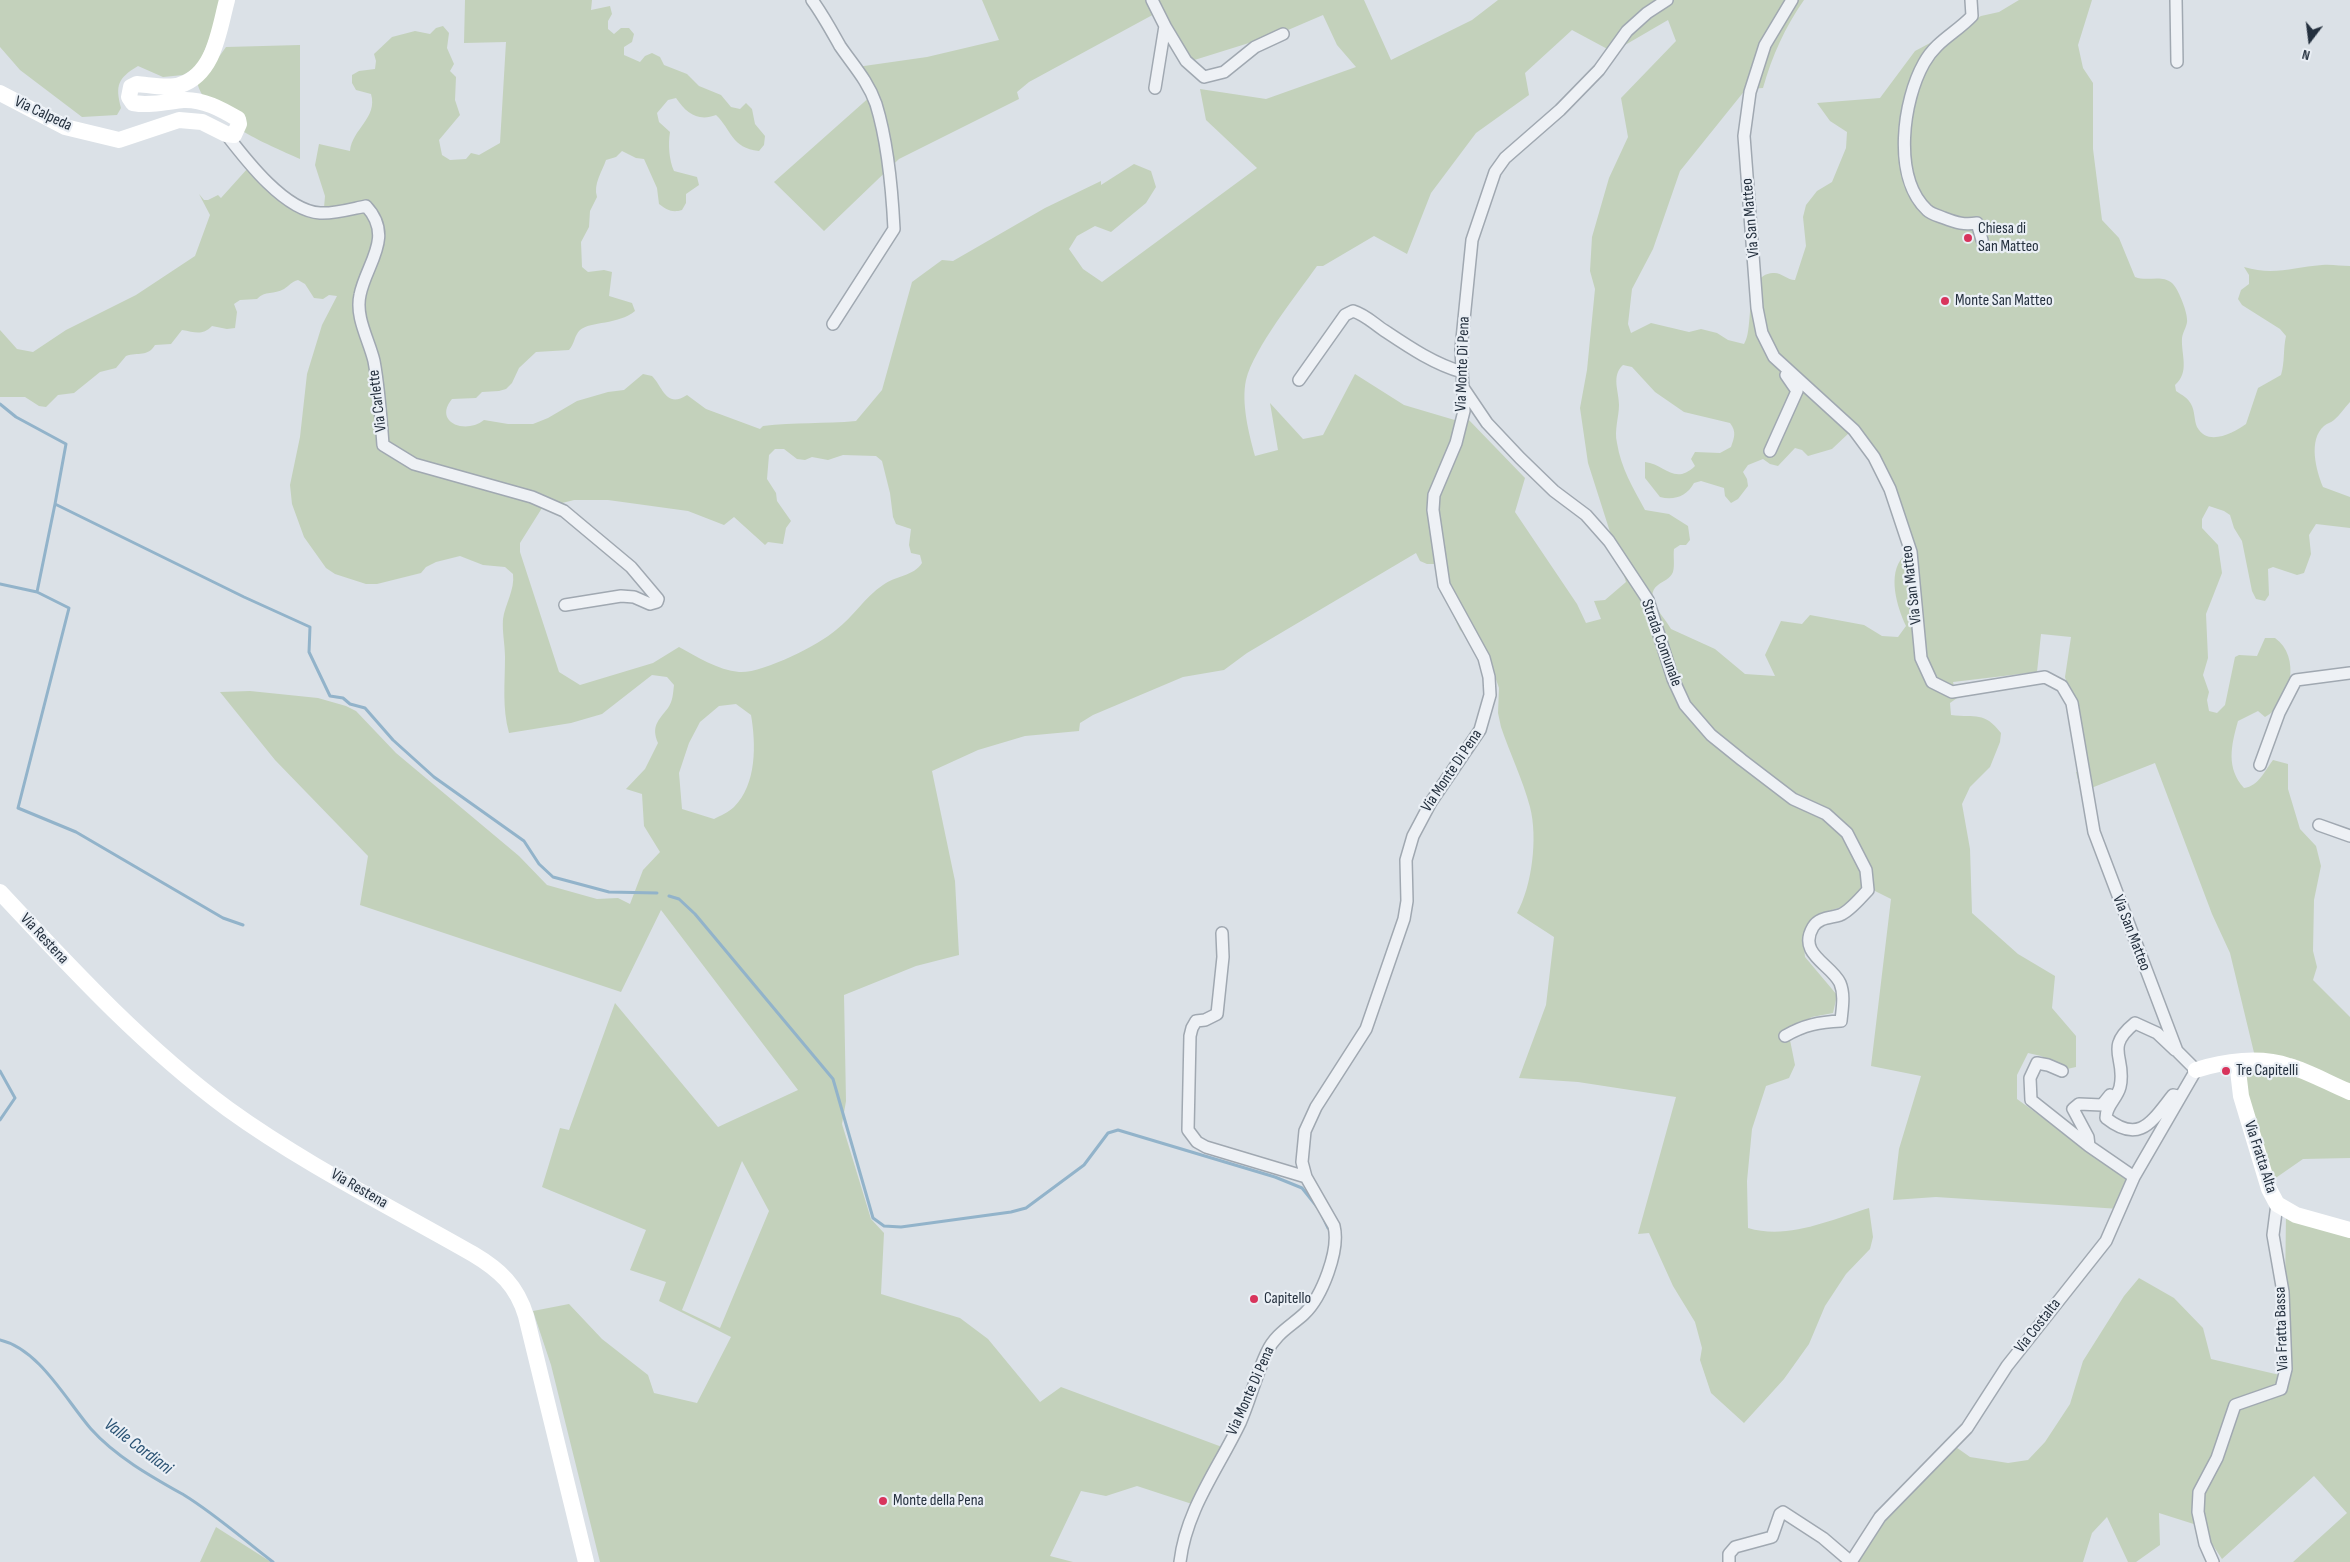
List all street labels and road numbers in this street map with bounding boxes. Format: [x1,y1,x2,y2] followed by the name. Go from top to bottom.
[11,92,75,136] street label: Via Calpeda
[1738,177,1764,259] street label: Via San Matteo
[1452,316,1474,412] street label: Via Monte Di Pena
[365,369,391,433] street label: Via Carlette
[1898,544,1926,626] street label: Via San Matteo
[1636,597,1686,689] street label: Strada Comunale
[1417,726,1487,816] street label: Via Monte Di Pena
[2108,892,2154,974] street label: Via San Matteo
[16,910,72,968] street label: Via Restena
[2239,1118,2281,1196] street label: Via Fratta Alta
[327,1165,391,1213] street label: Via Restena
[2271,1286,2293,1372] street label: Via Fratta Bassa
[2011,1295,2065,1357] street label: Via Costalta
[1223,1344,1279,1438] street label: Via Monte Di Pena

